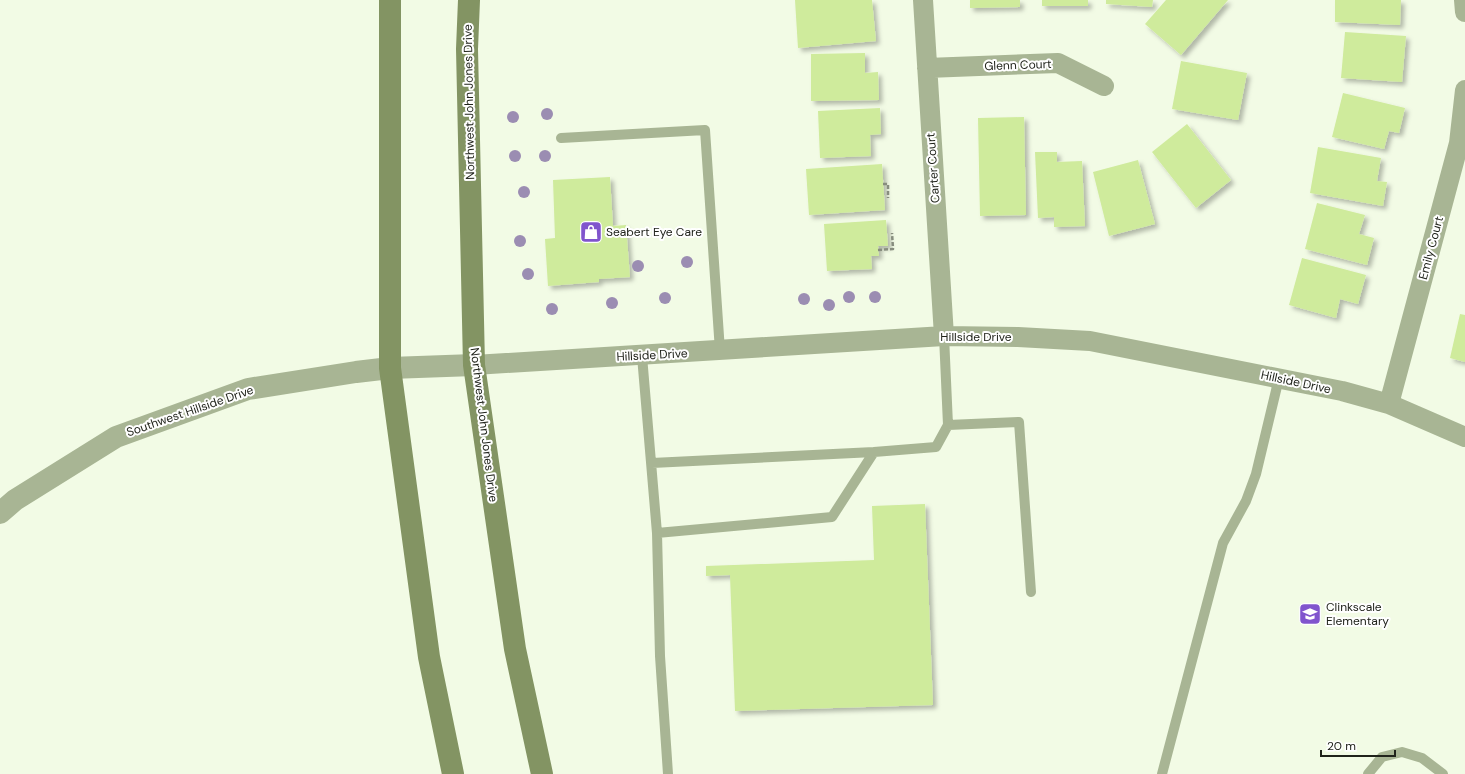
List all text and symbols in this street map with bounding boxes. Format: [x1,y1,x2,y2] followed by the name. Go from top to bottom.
[460,24,478,180] street label: Northwest John Jones Drive
[984,56,1052,74] street label: Glenn Court
[923,132,943,204] street label: Carter Court
[1415,214,1447,281] street label: Emily Court
[578,219,604,245] shop icon: Seabert Eye Care
[606,224,702,240] place label: Seabert Eye Care
[940,329,1012,345] street label: Hillside Drive
[616,345,688,365] street label: Hillside Drive
[467,347,501,503] street label: Northwest John Jones Drive
[1259,367,1333,397] street label: Hillside Drive
[124,382,256,440] street label: Southwest Hillside Drive
[1326,599,1389,629] place label: Clinkscale Elementary
[1297,601,1323,627] school or university icon: Clinkscale Elementary
[1321,732,1395,758] scale bar
[1327,738,1356,754] text: 20 m

